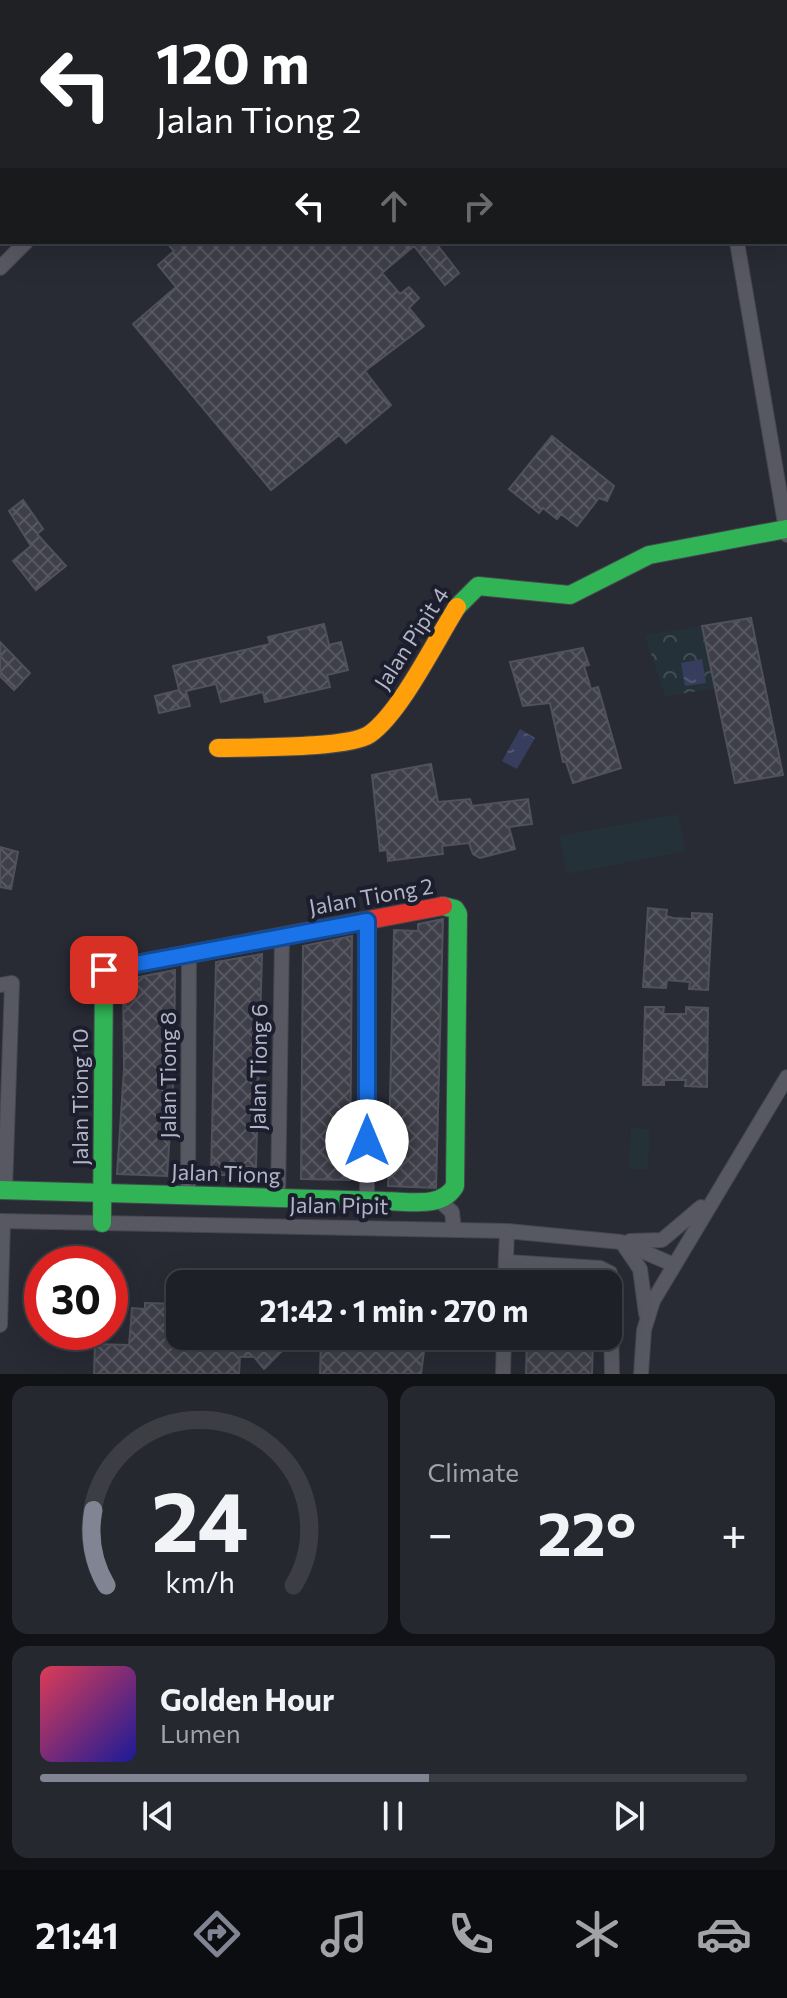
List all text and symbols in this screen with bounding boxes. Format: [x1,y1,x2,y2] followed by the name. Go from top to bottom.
[156,27,310,96] text: 120 m
[24,32,128,136] icon: left
[156,96,362,140] text: Jalan Tiong 2
[288,184,332,228] icon: left
[372,184,416,228] icon: ahead
[456,184,500,228] icon: right
[368,582,454,694] street label: Jalan Pipit 4
[307,872,435,920] street label: Jalan Tiong 2
[70,936,138,1004] pin
[82,948,126,992] icon: arrive
[243,1003,273,1131] street label: Jalan Tiong 6
[154,1012,181,1138] street label: Jalan Tiong 8
[66,1028,93,1166] street label: Jalan Tiong 10
[325,1099,409,1183] position arrow
[171,1158,281,1188] street label: Jalan Tiong
[289,1191,389,1219] street label: Jalan Pipit
[24,1246,128,1350] speed limit sign: 30
[260,1291,528,1328] text: 21:42 · 1 min · 270 m
[428,1456,519,1487] text: Climate
[151,1467,248,1569] text: 24
[537,1495,636,1568] text: 22°
[428,1505,453,1559] text: −
[721,1505,747,1559] text: +
[165,1564,235,1599] text: km/h
[160,1680,334,1717] text: Golden Hour
[160,1717,241,1748] text: Lumen
[136,1794,180,1838] icon: previous
[371,1794,415,1838] icon: pause
[607,1794,651,1838] icon: next
[189,1906,245,1962] icon: directions
[316,1906,372,1962] icon: music
[443,1906,499,1962] icon: phone
[569,1906,625,1962] icon: climate
[696,1906,752,1962] icon: car
[35,1912,119,1956] text: 21:41

